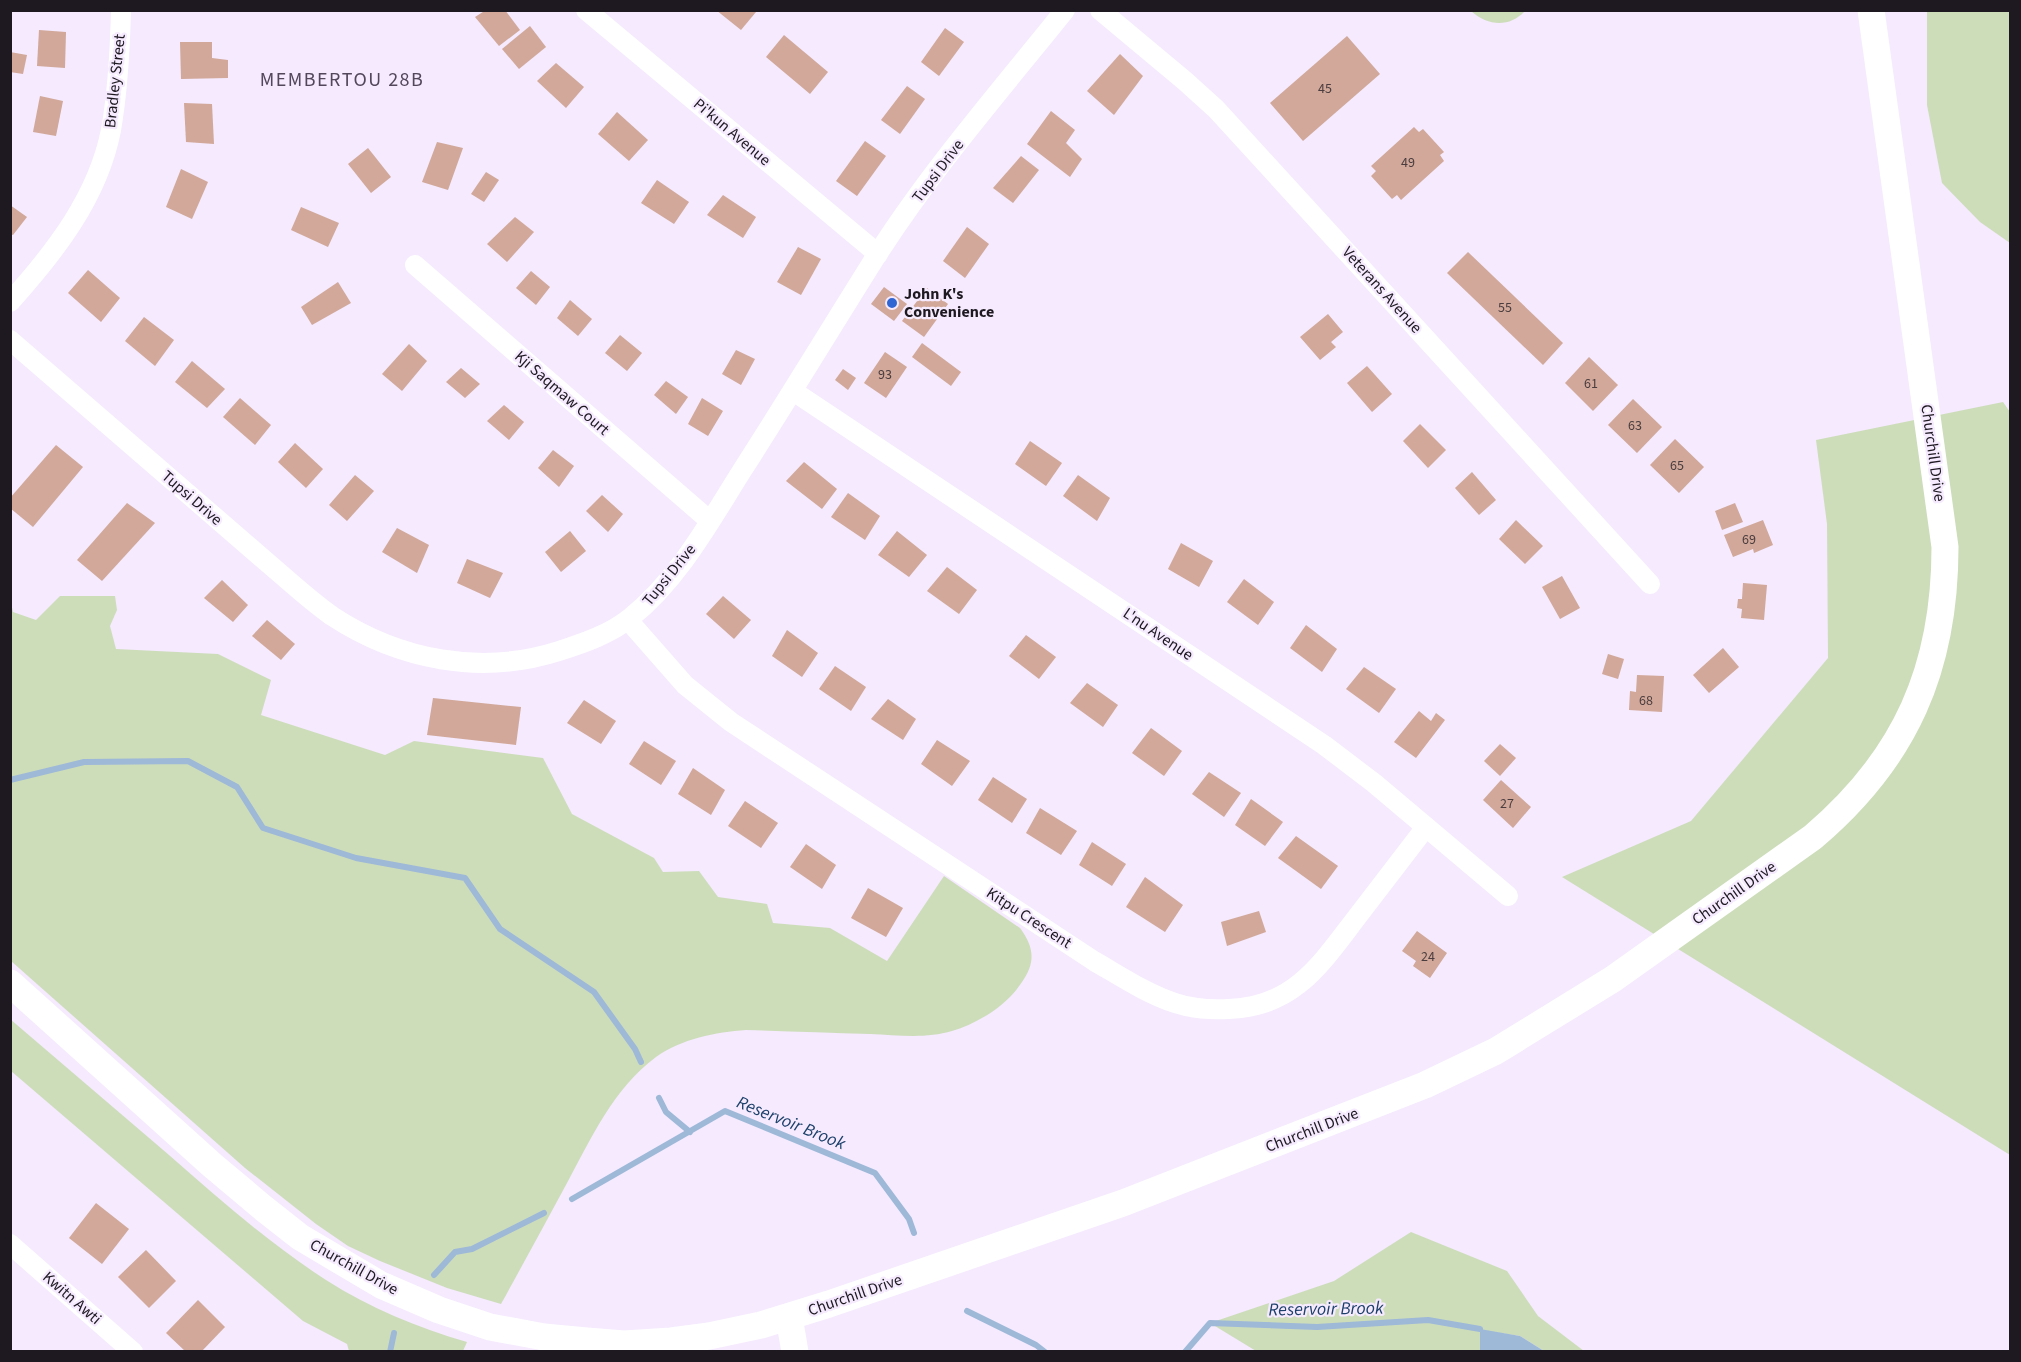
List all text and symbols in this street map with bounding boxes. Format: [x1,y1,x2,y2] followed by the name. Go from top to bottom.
[99,32,131,129] street label: Bradley Street
[260,66,424,94] district label: MEMBERTOU 28B
[1318,79,1332,99] house number: 45
[689,93,775,171] street label: Pi'kun Avenue
[907,135,969,207] street label: Tupsi Drive
[1401,153,1415,173] house number: 49
[1337,242,1427,338] street label: Veterans Avenue
[904,283,994,323] place label: John K's Convenience
[885,296,899,310] marker: John K's Convenience
[1498,298,1512,318] house number: 55
[510,346,615,441] street label: Kji Saqmaw Court
[878,365,892,385] house number: 93
[1584,374,1598,394] house number: 61
[1915,403,1951,503] street label: Churchill Drive
[1628,416,1642,436] house number: 63
[1670,456,1684,476] house number: 65
[157,465,227,531] street label: Tupsi Drive
[1742,530,1756,550] house number: 69
[637,539,701,611] street label: Tupsi Drive
[1119,602,1197,666] street label: L'nu Avenue
[1639,691,1653,711] house number: 68
[1500,794,1514,814] house number: 27
[1688,856,1780,930] street label: Churchill Drive
[982,882,1076,954] street label: Kitpu Crescent
[1421,947,1435,967] house number: 24
[733,1090,849,1156] water label: Reservoir Brook
[1262,1102,1362,1158] street label: Churchill Drive
[306,1234,402,1300] street label: Churchill Drive
[38,1266,106,1330] street label: Kwitn Awti
[805,1269,905,1321] street label: Churchill Drive
[1268,1295,1384,1323] water label: Reservoir Brook

